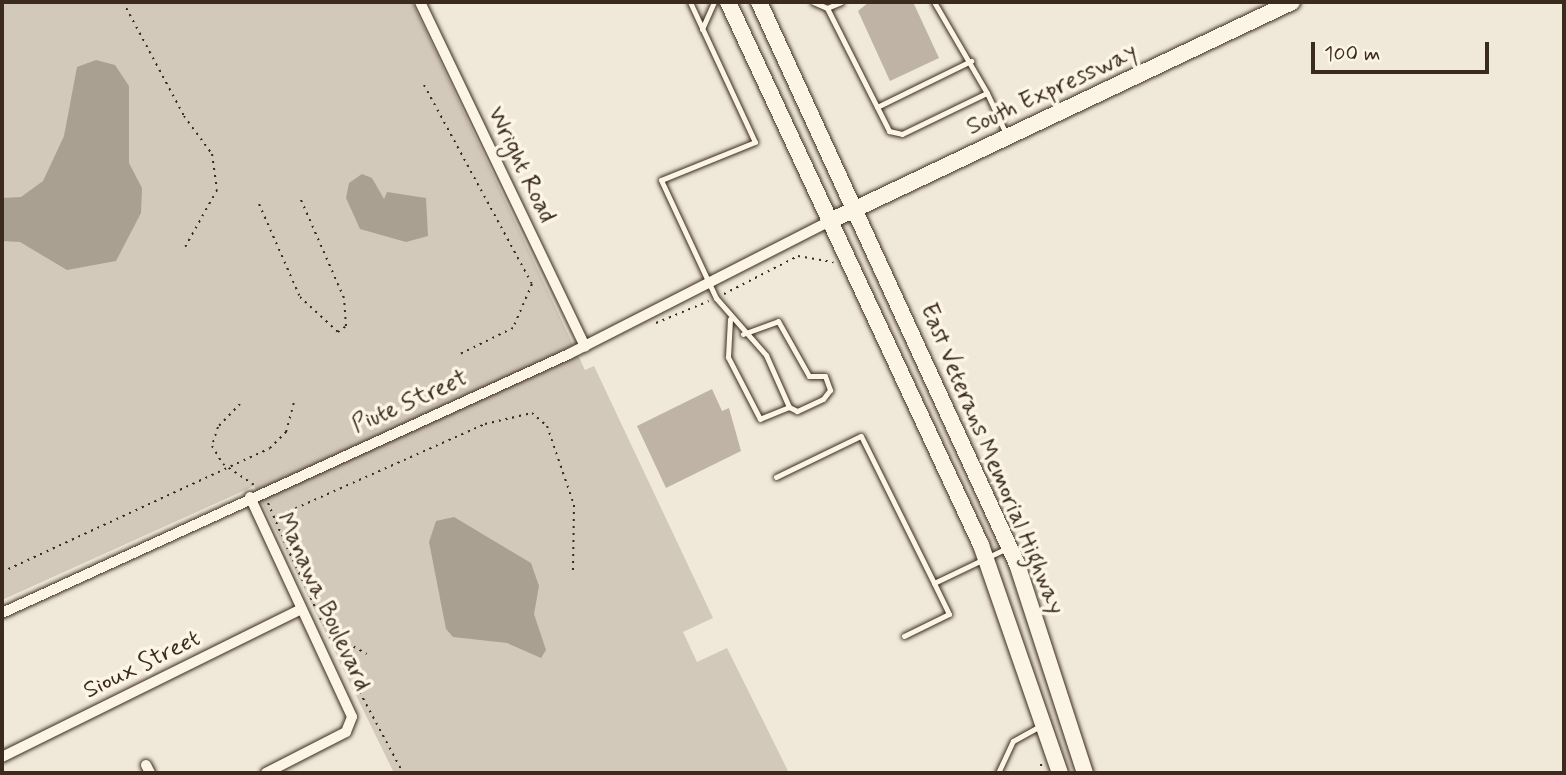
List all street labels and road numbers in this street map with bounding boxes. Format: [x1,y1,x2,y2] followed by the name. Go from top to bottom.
[962,38,1142,142] street label: South Expressway
[481,103,561,227] street label: Wright Road
[912,297,1072,621] street label: East Veterans Memorial Highway
[348,364,472,440] street label: Piute Street
[269,508,377,696] street label: Manawa Boulevard
[77,623,207,707] street label: Sioux Street

